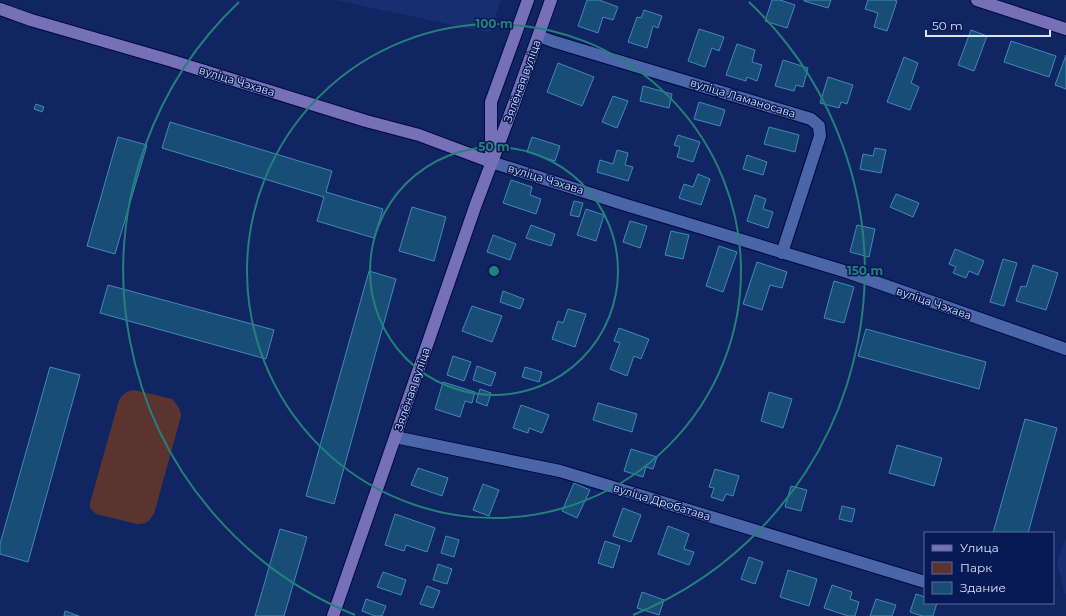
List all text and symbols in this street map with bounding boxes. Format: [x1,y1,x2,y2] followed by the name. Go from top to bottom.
[926,12,1050,38] scale bar
[476,16,512,31] text: 100 m
[932,18,963,33] text: 50 m
[501,38,543,124] street label: Зялёная вуліца
[197,63,277,99] street label: вуліца Чэхава
[689,75,797,121] street label: вуліца Ламаносава
[478,139,510,154] text: 50 m
[506,161,586,197] street label: вуліца Чэхава
[847,263,883,278] text: 150 m
[487,264,501,278] centre of rings
[895,284,973,322] street label: вуліца Чэхава
[391,346,433,432] street label: Зялёная вуліца
[612,481,712,523] street label: вуліца Дробатава
[924,532,1054,604] legend
[960,540,999,555] text: Улица
[960,560,992,575] text: Парк
[960,580,1006,595] text: Здание

